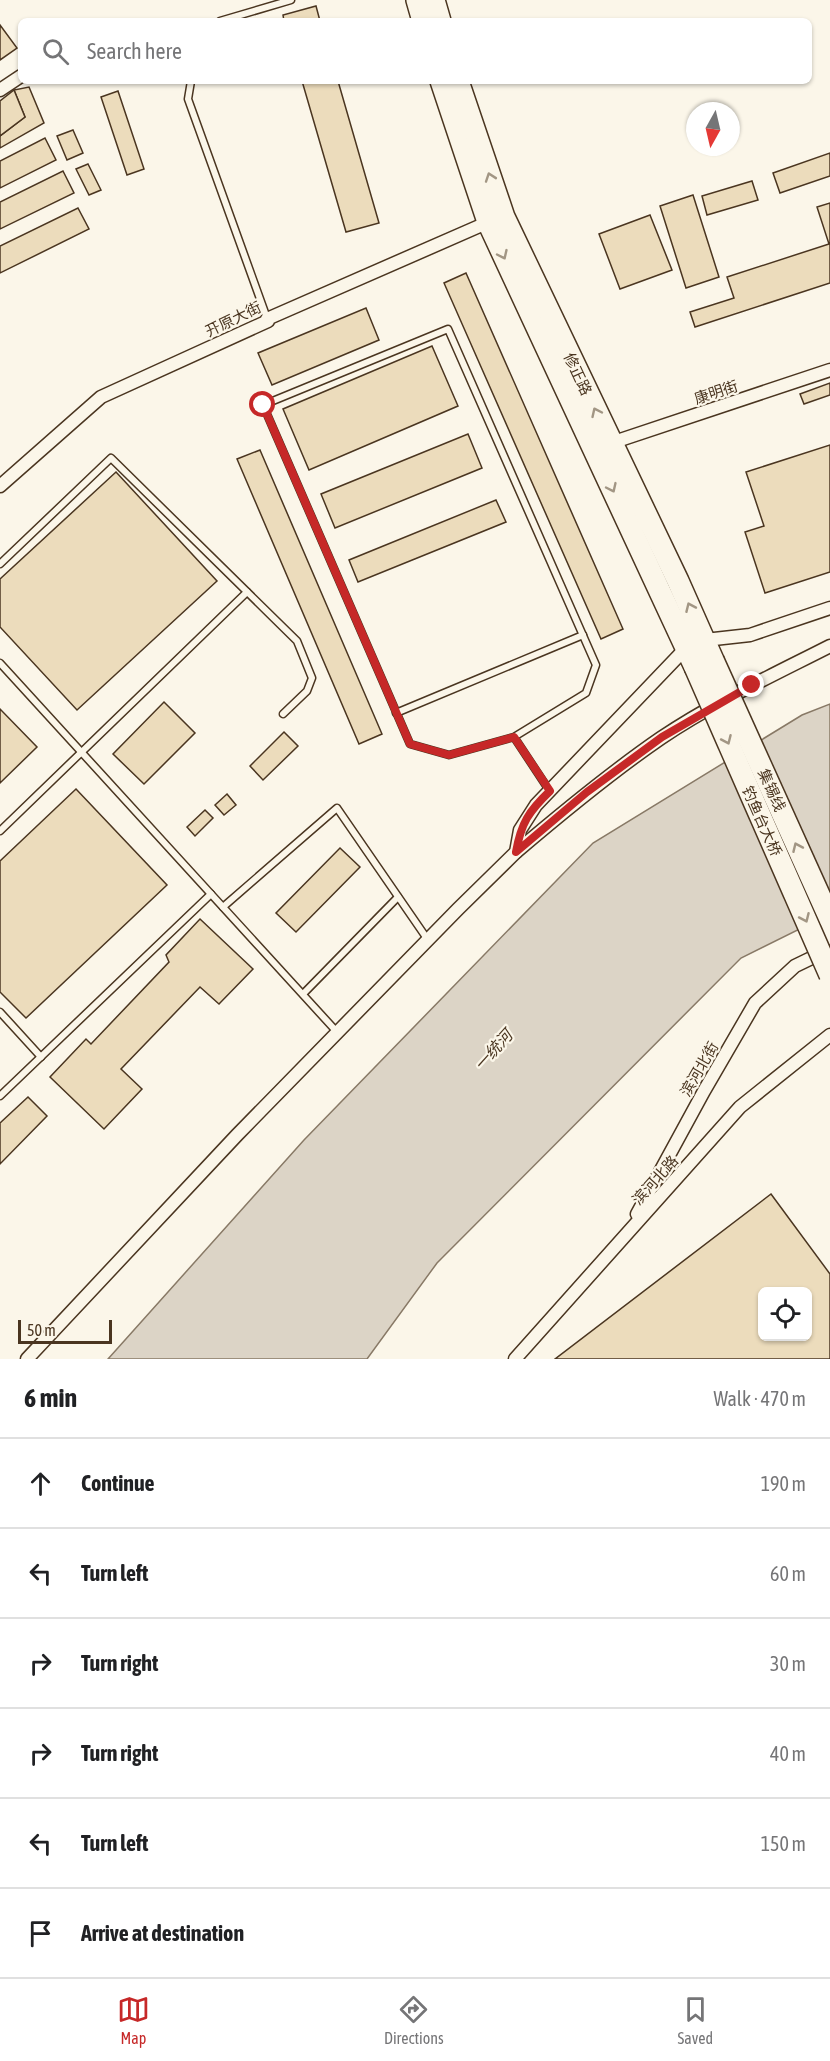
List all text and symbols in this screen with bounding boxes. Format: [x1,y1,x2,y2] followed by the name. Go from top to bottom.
[18,18,812,84] search box
[39,35,72,68] icon: search
[87,38,182,64] text: Search here
[686,102,740,156] north arrow
[485,172,498,183] one-way arrow
[495,248,507,259] one-way arrow
[202,298,264,340] street label: 开原大街
[561,350,595,398] street label: 修正路
[692,377,740,407] street label: 康明街
[249,391,275,417] route start
[592,407,604,418] one-way arrow
[604,482,616,493] one-way arrow
[685,602,697,613] one-way arrow
[738,671,764,697] route end
[720,733,732,744] one-way arrow
[755,766,789,814] street label: 集锡线
[739,783,785,859] street label: 钓鱼台大桥
[793,842,805,853] one-way arrow
[798,912,810,923] one-way arrow
[470,1024,518,1074] water label: 一统河
[677,1039,721,1099] street label: 滨河北街
[629,1152,681,1208] street label: 滨河北路
[758,1287,812,1341] map controls
[758,1287,812,1341] button: locate
[18,1317,112,1344] scale bar
[27,1321,56,1339] text: 50 m
[24,1383,77,1413] text: 6 min
[714,1387,806,1410] text: Walk · 470 m
[24,1467,57,1500] icon: ahead
[81,1470,155,1496] text: Continue
[761,1472,806,1495] text: 190 m
[24,1557,57,1590] icon: left
[81,1560,148,1586] text: Turn left
[770,1562,806,1585] text: 60 m
[24,1647,57,1680] icon: right
[81,1650,158,1676] text: Turn right
[770,1652,806,1675] text: 30 m
[24,1737,57,1770] icon: right
[81,1740,158,1766] text: Turn right
[770,1742,806,1765] text: 40 m
[24,1827,57,1860] icon: left
[81,1830,148,1856] text: Turn left
[761,1832,806,1855] text: 150 m
[24,1917,57,1950] icon: arrive
[81,1920,244,1946] text: Arrive at destination
[117,1993,150,2047] tab: Map
[384,1993,444,2047] tab: Directions
[678,1993,713,2047] tab: Saved

